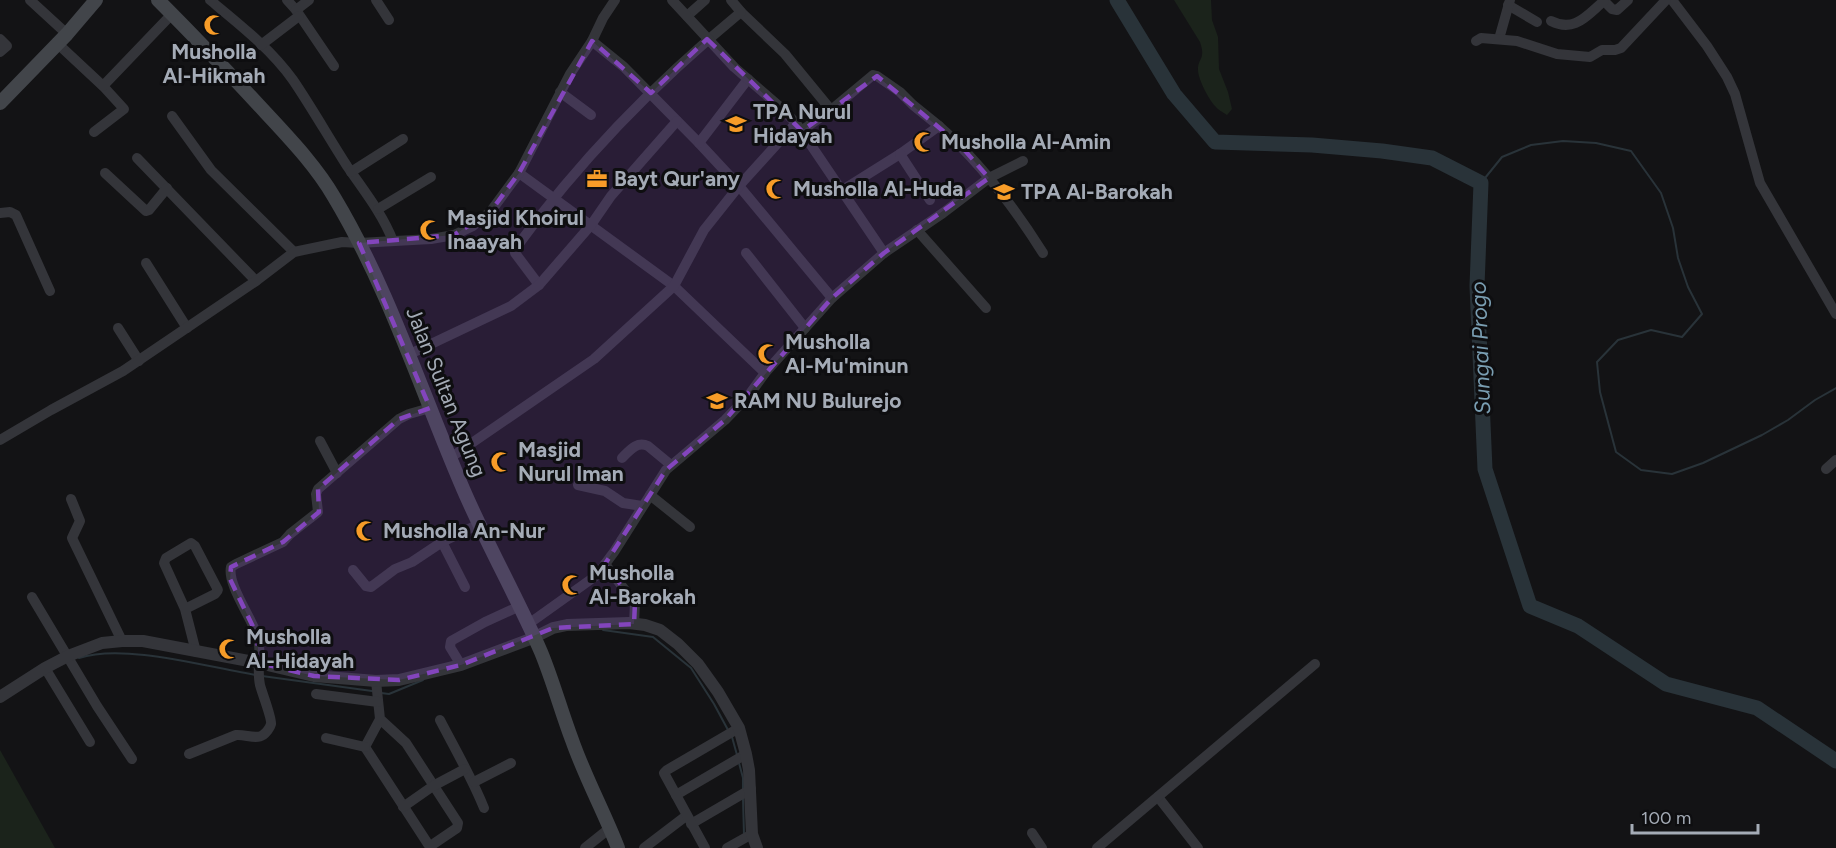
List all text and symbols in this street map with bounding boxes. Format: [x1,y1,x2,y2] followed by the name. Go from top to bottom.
[202,13,226,37] mosque icon: Musholla Al-Hikmah
[163,39,265,88] place label: Musholla Al-Hikmah
[753,99,851,148] place label: TPA Nurul Hidayah
[724,112,748,136] school or university icon: TPA Nurul Hidayah
[941,129,1111,154] place label: Musholla Al-Amin
[912,130,936,154] mosque icon: Musholla Al-Amin
[614,166,741,191] place label: Bayt Qur'any
[585,167,609,191] office icon: Bayt Qur'any
[793,176,964,201] place label: Musholla Al-Huda
[764,177,788,201] mosque icon: Musholla Al-Huda
[1021,179,1173,204] place label: TPA Al-Barokah
[992,180,1016,204] school or university icon: TPA Al-Barokah
[447,205,584,254] place label: Masjid Khoirul Inaayah
[418,218,442,242] mosque icon: Masjid Khoirul Inaayah
[1465,281,1496,415] water label: Sungai Progo
[401,303,492,480] street label: Jalan Sultan Agung
[785,329,908,378] place label: Musholla Al-Mu'minun
[756,342,780,366] mosque icon: Musholla Al-Mu'minun
[734,388,901,413] place label: RAM NU Bulurejo
[705,389,729,413] school or university icon: RAM NU Bulurejo
[518,437,624,486] place label: Masjid Nurul Iman
[489,450,513,474] mosque icon: Masjid Nurul Iman
[383,518,545,543] place label: Musholla An-Nur
[354,519,378,543] mosque icon: Musholla An-Nur
[589,560,696,609] place label: Musholla Al-Barokah
[560,573,584,597] mosque icon: Musholla Al-Barokah
[246,624,354,673] place label: Musholla Al-Hidayah
[217,637,241,661] mosque icon: Musholla Al-Hidayah
[1632,797,1758,835] scale bar
[1641,807,1691,829] text: 100 m

